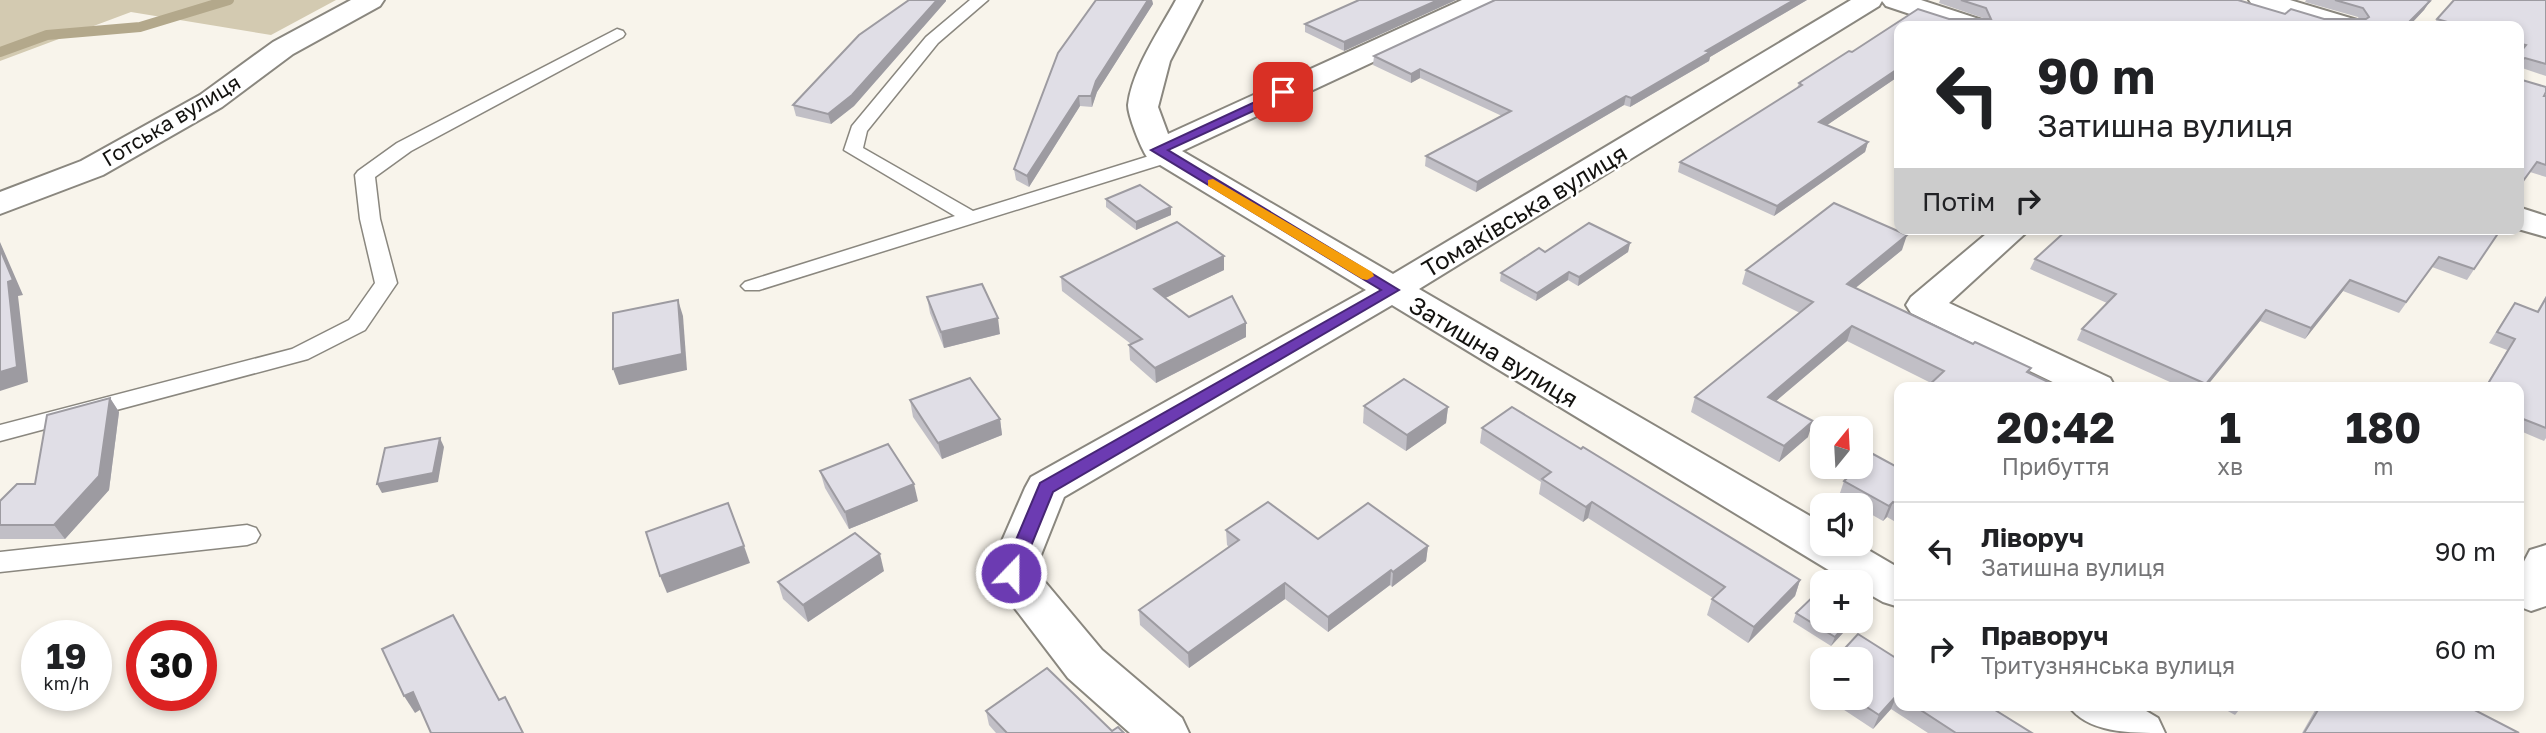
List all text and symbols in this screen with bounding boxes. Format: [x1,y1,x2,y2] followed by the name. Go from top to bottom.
[2037,46,2155,105] text: 90 m
[1922,49,2013,140] icon: left
[1253,62,1313,122] pin
[97,69,245,171] street label: Готська вулиця
[1264,73,1302,111] icon: arrive
[2037,106,2293,144] text: Затишна вулиця
[1416,137,1632,283] street label: Томаківська вулиця
[2009,182,2047,220] icon: right
[1922,186,1995,217] text: Потім
[1404,289,1584,413] street label: Затишна вулиця
[1997,402,2115,452] text: 20:42
[2219,402,2241,452] text: 1
[2346,402,2421,452] text: 180
[1810,416,1872,480] north arrow
[1810,416,1873,710] map controls
[2002,452,2110,480] text: Прибуття
[2217,452,2243,480] text: хв
[2373,452,2394,480] text: m
[1810,493,1873,556] button: sound
[1981,522,2084,553] text: Ліворуч
[1922,532,1960,570] icon: left
[974,536,1048,610] position arrow
[2435,536,2496,567] text: 90 m
[1981,553,2165,581] text: Затишна вулиця
[1810,570,1873,633] button: +
[126,620,217,711] speed limit sign: 30
[1981,620,2109,651] text: Праворуч
[1922,630,1960,668] icon: right
[2435,634,2496,665] text: 60 m
[46,635,87,677] text: 19
[1810,647,1873,710] button: −
[1981,651,2235,679] text: Тритузнянська вулиця
[44,672,89,694] text: km/h

